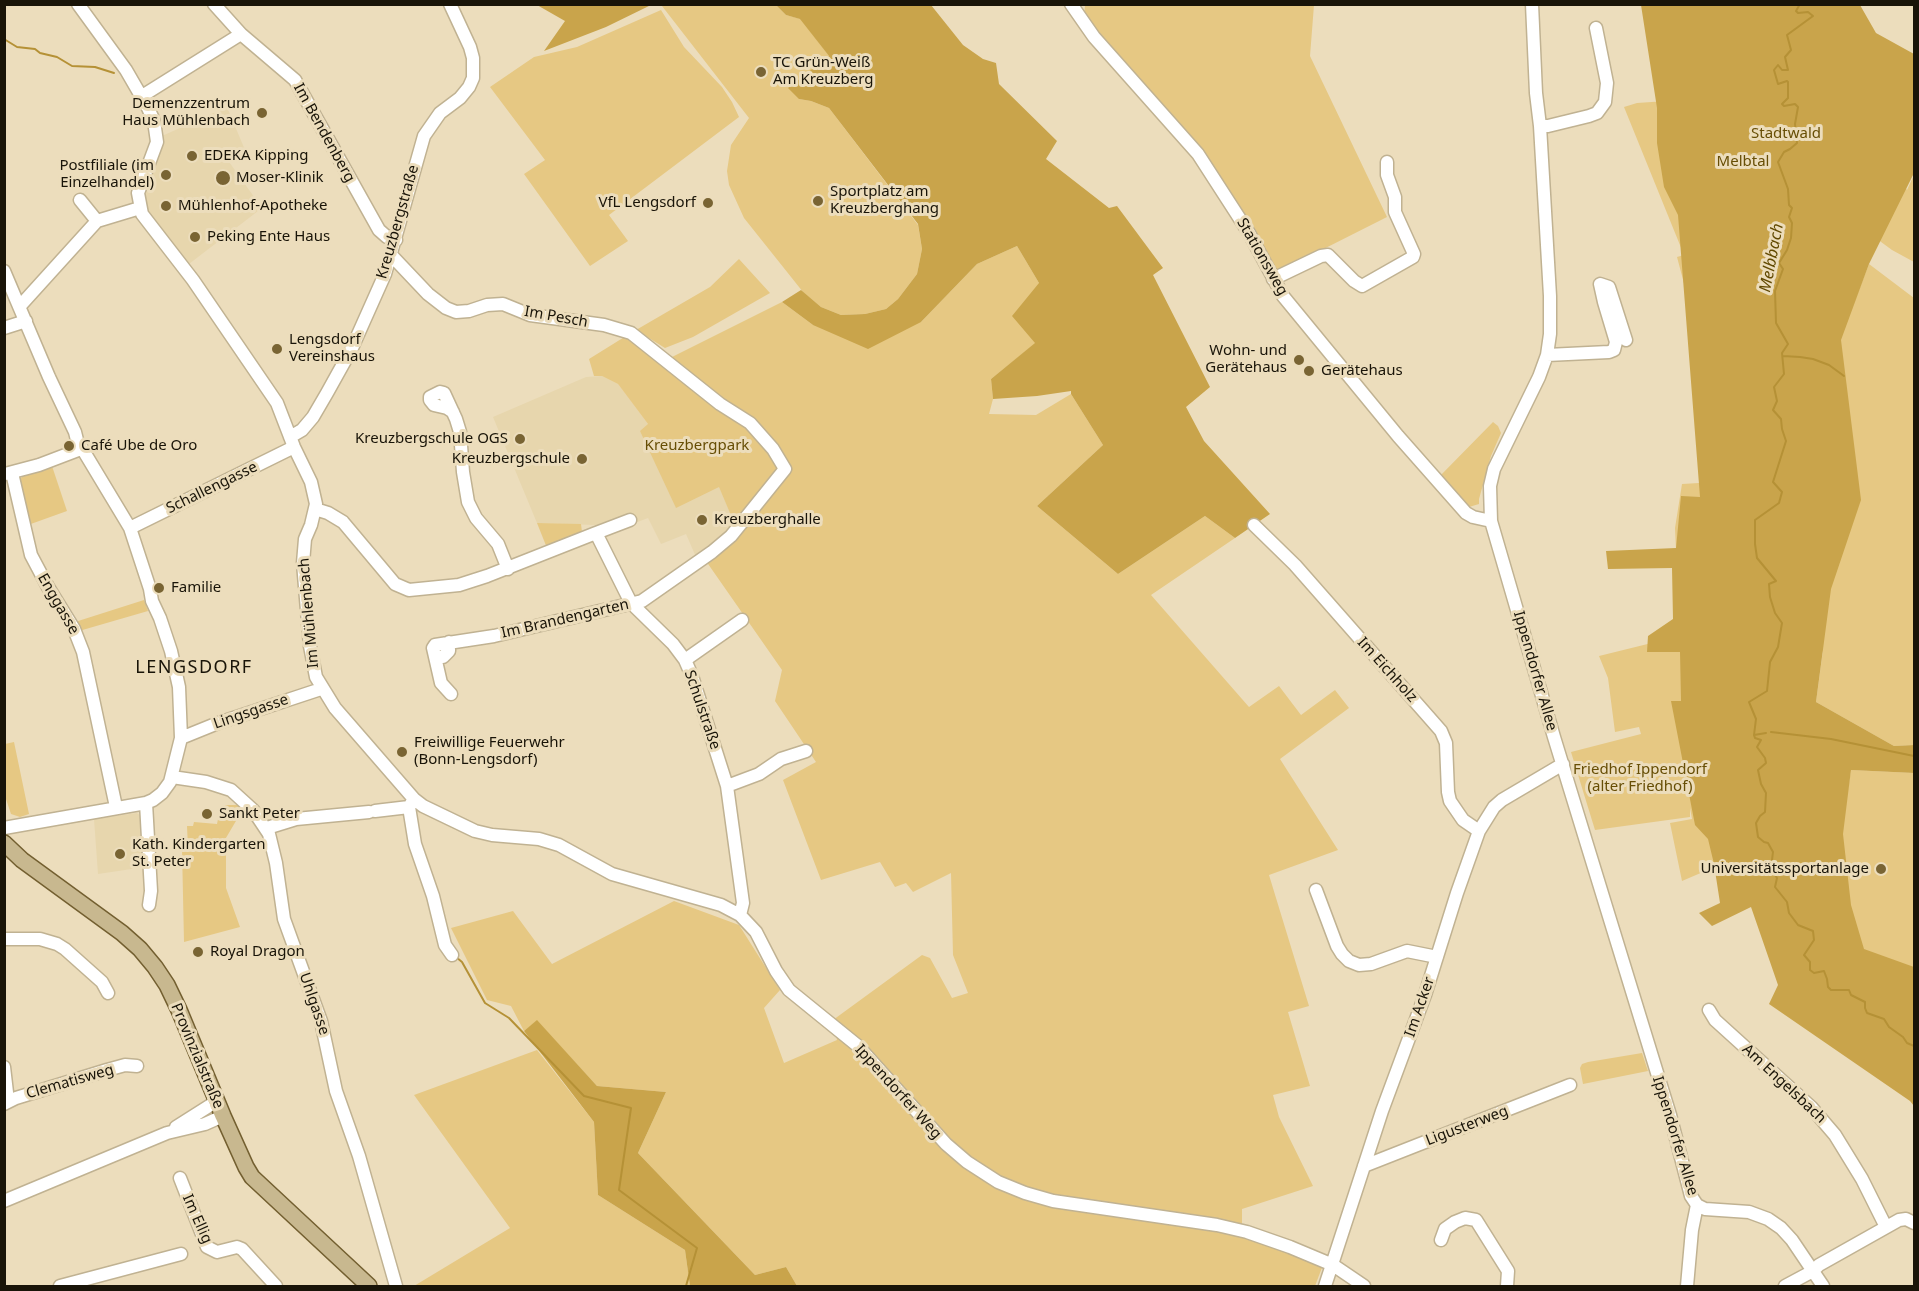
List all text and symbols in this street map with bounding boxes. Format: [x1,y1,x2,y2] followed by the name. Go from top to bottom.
[773,54,873,89] place label: TC Grün-Weiß Am Kreuzberg
[754,65,768,79] marker: TC Grün-Weiß Am Kreuzberg
[289,80,359,186] street label: Im Bendenberg
[122,95,250,130] place label: Demenzzentrum Haus Mühlenbach
[255,106,269,120] marker: Demenzzentrum Haus Mühlenbach
[1751,125,1821,143] park label: Stadtwald
[204,147,308,165] place label: EDEKA Kipping
[185,149,199,163] marker: EDEKA Kipping
[1717,153,1769,171] park label: Melbtal
[59,157,154,192] place label: Postfiliale (im Einzelhandel)
[373,163,423,281] street label: Kreuzbergstraße
[159,168,173,182] marker: Postfiliale (im Einzelhandel)
[214,169,232,187] marker: Moser-Klinik
[236,169,324,187] place label: Moser-Klinik
[830,183,939,218] place label: Sportplatz am Kreuzberghang
[598,194,696,212] place label: VfL Lengsdorf
[811,194,825,208] marker: Sportplatz am Kreuzberghang
[701,196,715,210] marker: VfL Lengsdorf
[178,197,328,215] place label: Mühlenhof-Apotheke
[159,199,173,213] marker: Mühlenhof-Apotheke
[1233,215,1291,299] street label: Stationsweg
[1756,222,1788,294] water label: Melbbach
[207,228,330,246] place label: Peking Ente Haus
[188,230,202,244] marker: Peking Ente Haus
[523,303,589,331] street label: Im Pesch
[289,331,375,366] place label: Lengsdorf Vereinshaus
[270,342,284,356] marker: Lengsdorf Vereinshaus
[1205,342,1287,377] place label: Wohn- und Gerätehaus
[1292,353,1306,367] marker: Wohn- und Gerätehaus
[1321,362,1403,380] place label: Gerätehaus
[1302,364,1316,378] marker: Gerätehaus
[355,430,508,448] place label: Kreuzbergschule OGS
[513,432,527,446] marker: Kreuzbergschule OGS
[81,437,197,455] place label: Café Ube de Oro
[645,437,749,455] park label: Kreuzbergpark
[62,439,76,453] marker: Café Ube de Oro
[452,450,570,468] place label: Kreuzbergschule
[575,452,589,466] marker: Kreuzbergschule
[164,458,260,518] street label: Schallengasse
[714,511,821,529] place label: Kreuzberghalle
[695,513,709,527] marker: Kreuzberghalle
[295,557,323,669] street label: Im Mühlenbach
[33,570,83,638] street label: Enggasse
[171,579,221,597] place label: Familie
[152,581,166,595] marker: Familie
[500,596,630,642] street label: Im Brandengarten
[1509,609,1561,733] street label: Ippendorfer Allee
[1353,634,1421,706] street label: Im Eichholz
[135,657,253,679] district label: LENGSDORF
[680,668,724,752] street label: Schulstraße
[211,691,291,733] street label: Lingsgasse
[414,734,565,769] place label: Freiwillige Feuerwehr (Bonn-Lengsdorf)
[395,745,409,759] marker: Freiwillige Feuerwehr (Bonn-Lengsdorf)
[1573,761,1707,796] park label: Friedhof Ippendorf (alter Friedhof)
[219,805,300,823] place label: Sankt Peter
[200,807,214,821] marker: Sankt Peter
[132,836,265,871] place label: Kath. Kindergarten St. Peter
[113,847,127,861] marker: Kath. Kindergarten St. Peter
[1700,860,1869,878] place label: Universitätssportanlage
[1874,862,1888,876] marker: Universitätssportanlage
[210,943,305,961] place label: Royal Dragon
[191,945,205,959] marker: Royal Dragon
[295,971,333,1037] street label: Uhlgasse
[1401,975,1439,1039] street label: Im Acker
[167,1001,227,1111] street label: Provinzialstraße
[851,1041,945,1143] street label: Ippendorfer Weg
[1738,1041,1830,1127] street label: Am Engelsbach
[24,1061,116,1103] street label: Clematisweg
[1648,1074,1702,1198] street label: Ippendorfer Allee
[1423,1102,1511,1150] street label: Ligusterweg
[178,1192,216,1246] street label: Im Ellig

